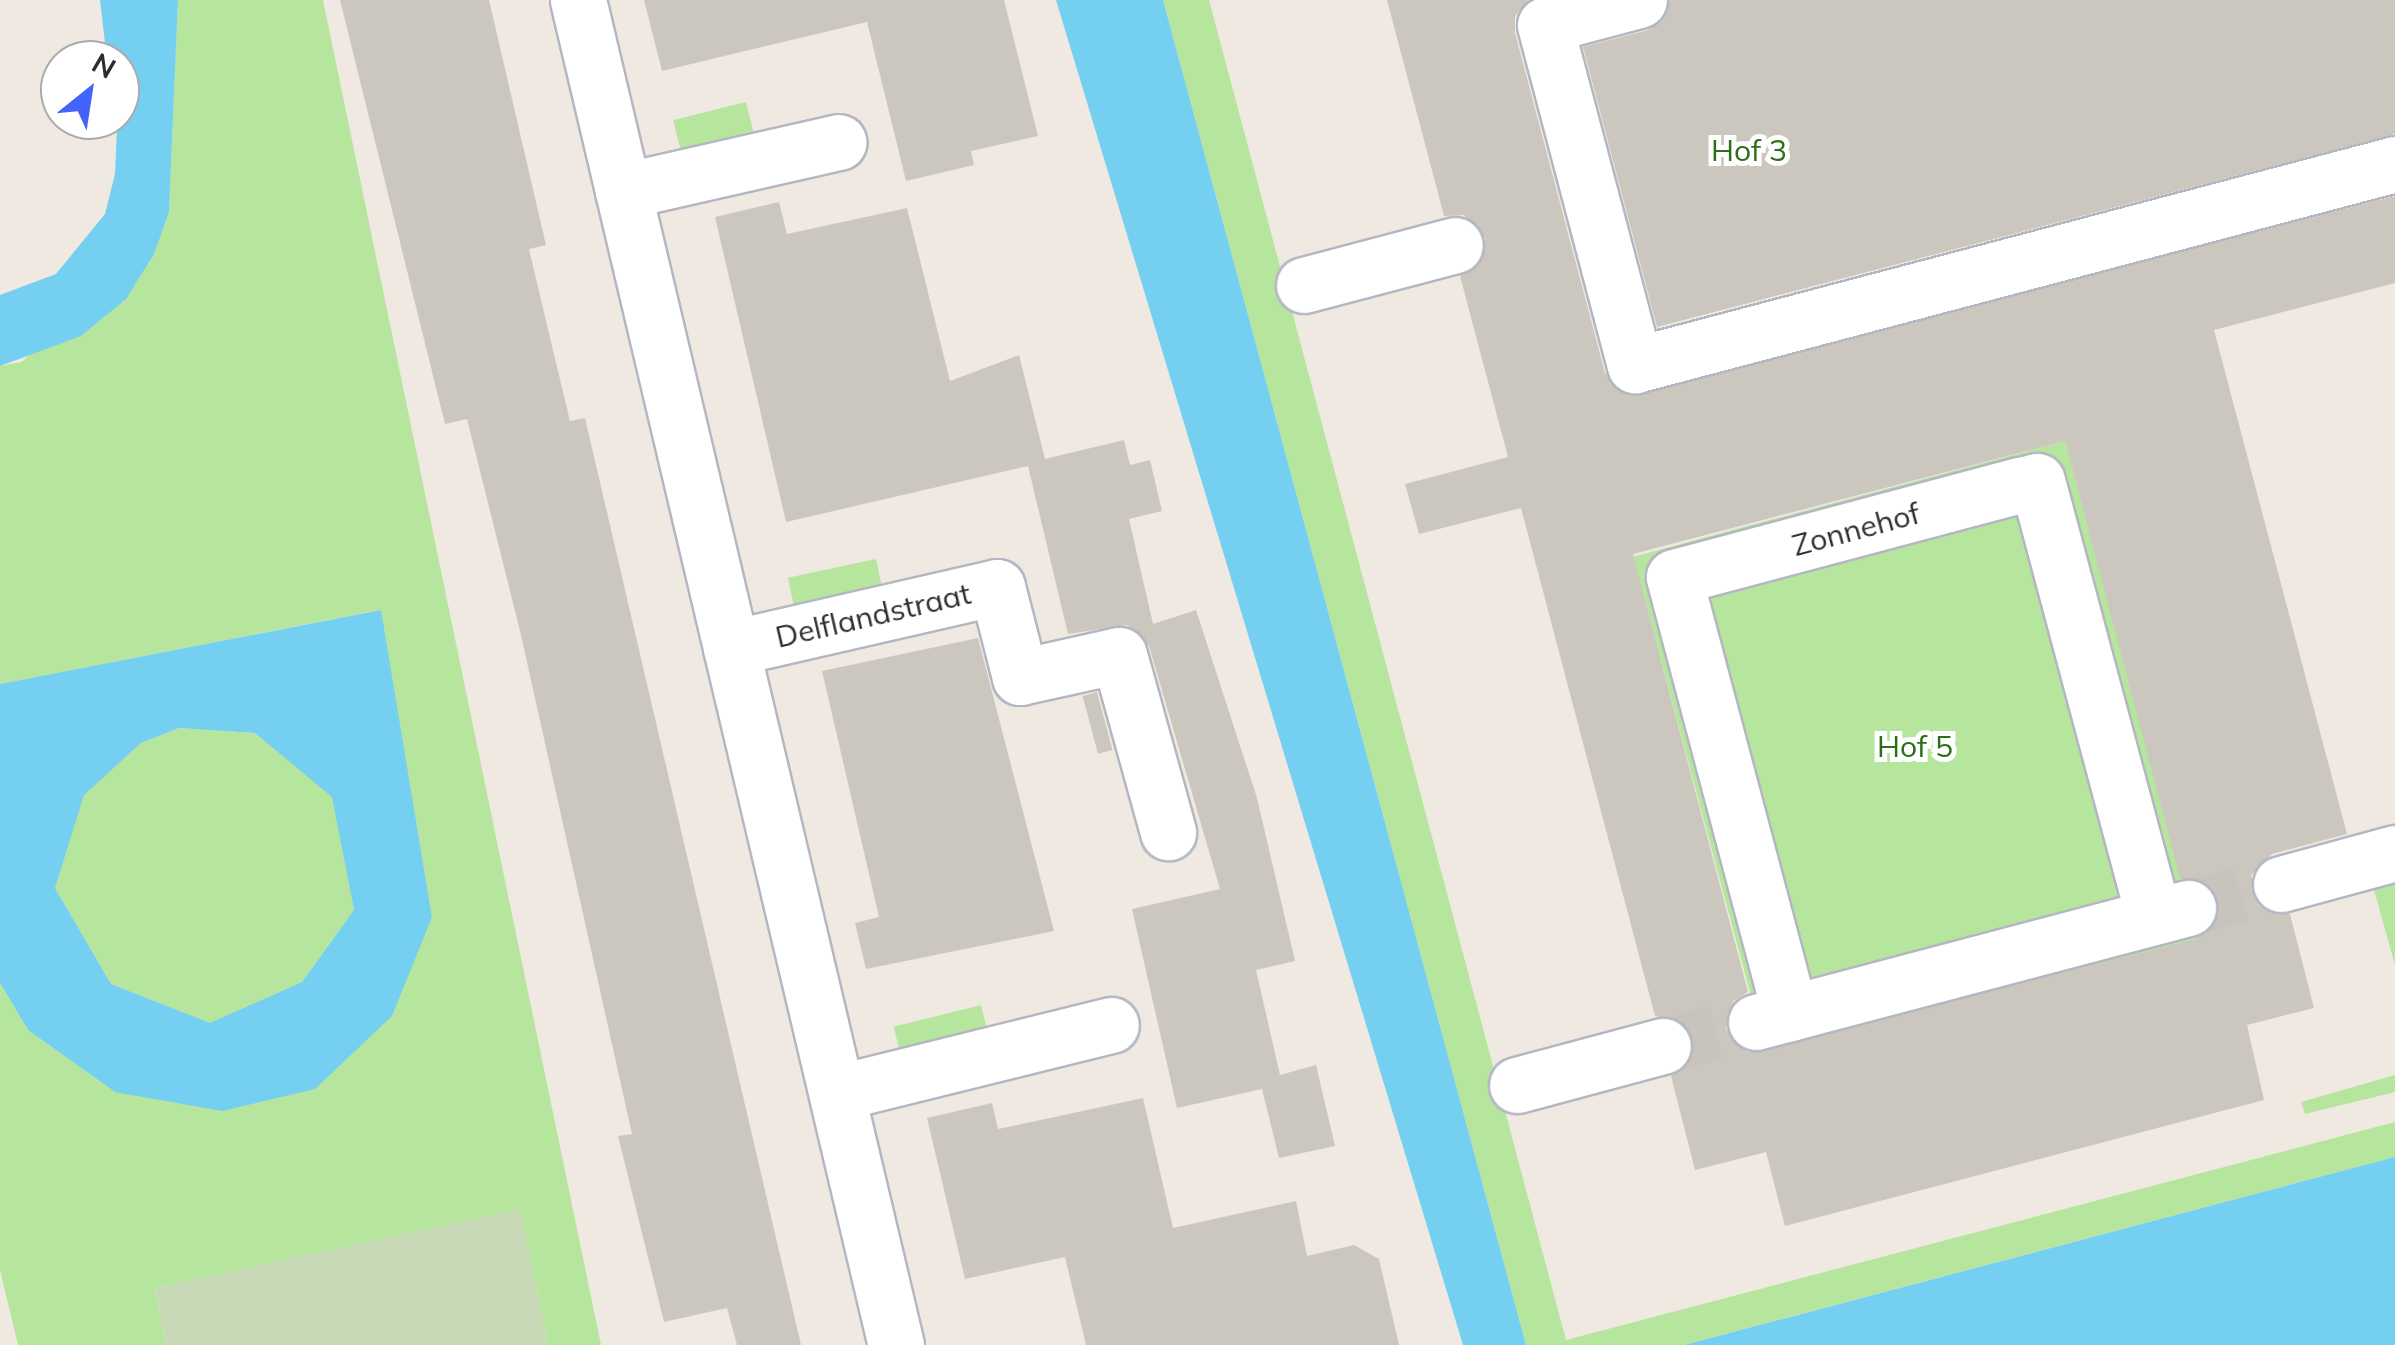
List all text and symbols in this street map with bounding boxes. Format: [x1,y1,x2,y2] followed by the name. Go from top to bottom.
[40,40,140,140] north arrow
[86,45,122,86] text: N
[1711,132,1787,168] park label: Hof 3
[1788,495,1924,563] street label: Zonnehof
[772,575,974,655] street label: Delflandstraat
[1877,728,1953,764] park label: Hof 5

